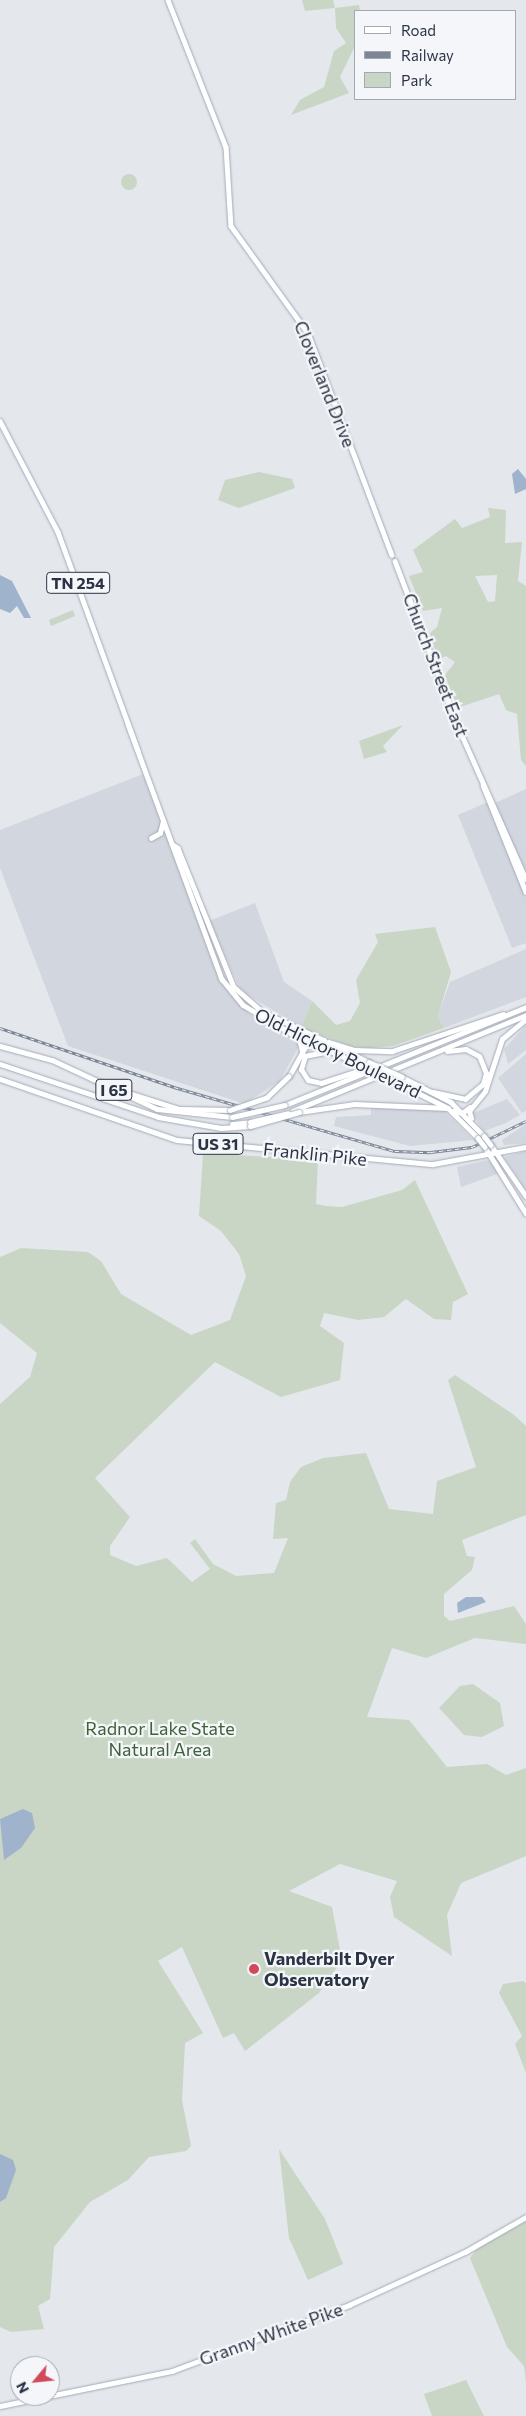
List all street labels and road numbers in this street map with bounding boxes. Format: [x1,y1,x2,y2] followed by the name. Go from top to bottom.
[290,318,360,450] street label: Cloverland Drive
[46,570,110,596] road number: TN 254
[399,590,473,740] street label: Church Street East
[251,1003,425,1103] street label: Old Hickory Boulevard
[95,1076,133,1104] road number: I 65
[192,1130,244,1158] road number: US 31
[262,1138,368,1170] street label: Franklin Pike
[196,2298,346,2370] street label: Granny White Pike

